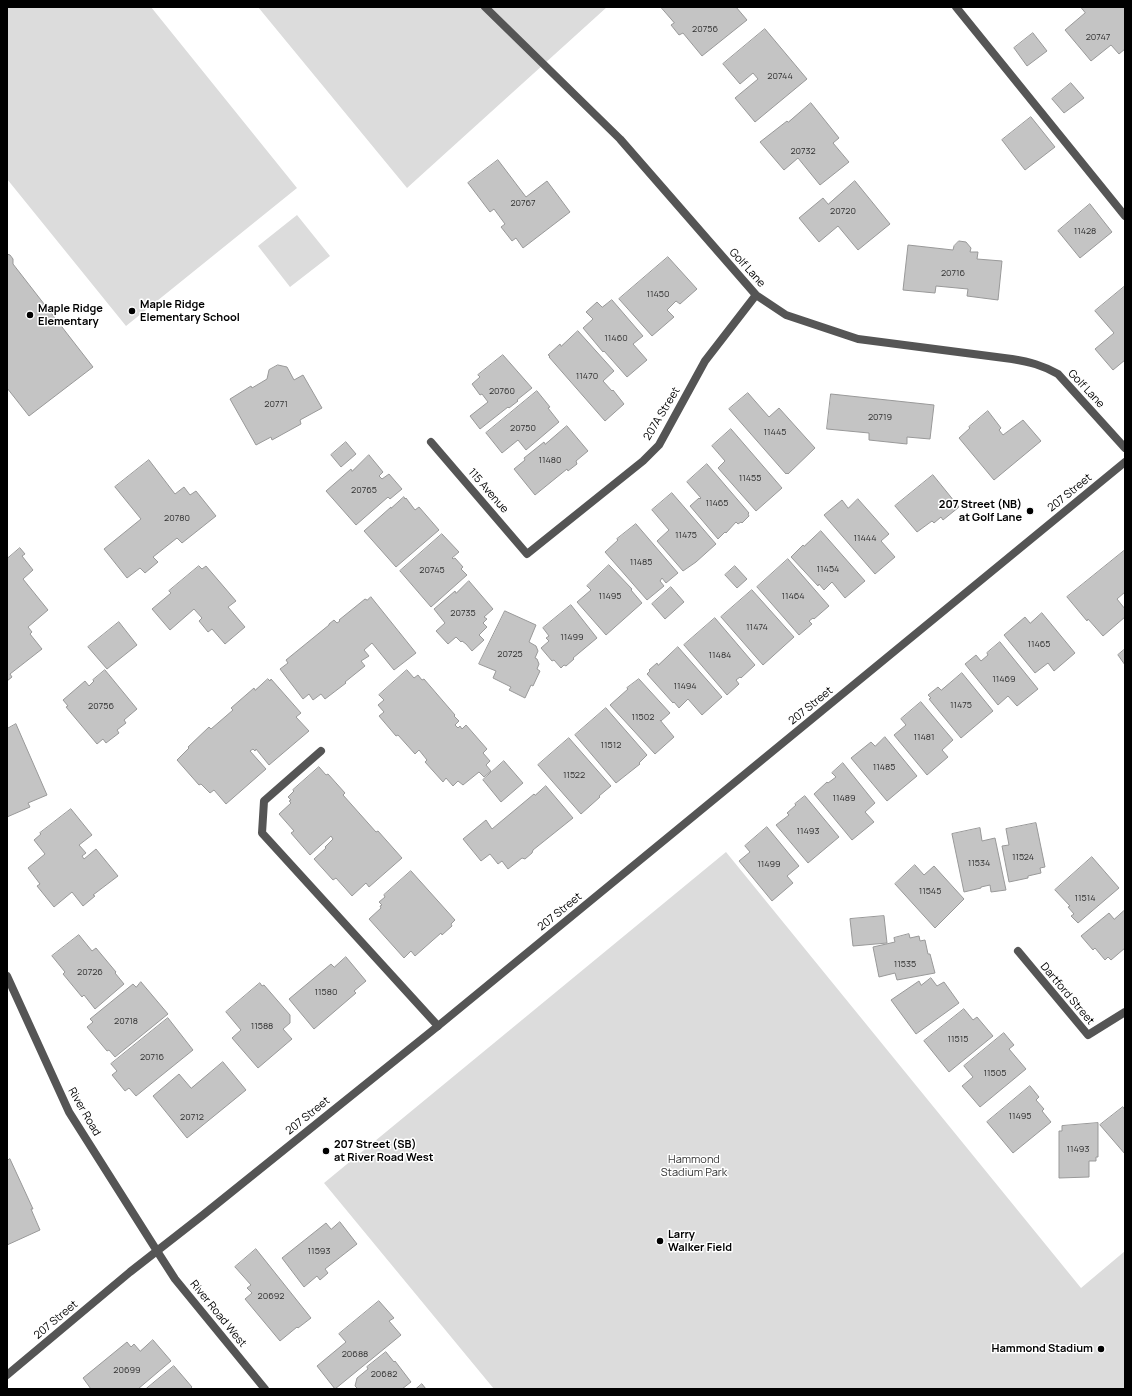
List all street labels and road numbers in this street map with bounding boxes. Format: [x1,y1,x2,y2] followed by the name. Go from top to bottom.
[726,246,768,290] street label: Golf Lane
[1065,367,1107,411] street label: Golf Lane
[641,385,683,443] street label: 207A Street
[465,466,511,516] street label: 115 Avenue
[1045,471,1095,515] street label: 207 Street
[786,684,836,728] street label: 207 Street
[535,890,585,934] street label: 207 Street
[1037,960,1097,1028] street label: Dartford Street
[65,1086,103,1138] street label: River Road
[283,1094,333,1138] street label: 207 Street
[187,1278,249,1350] street label: River Road West
[31,1298,81,1342] street label: 207 Street

